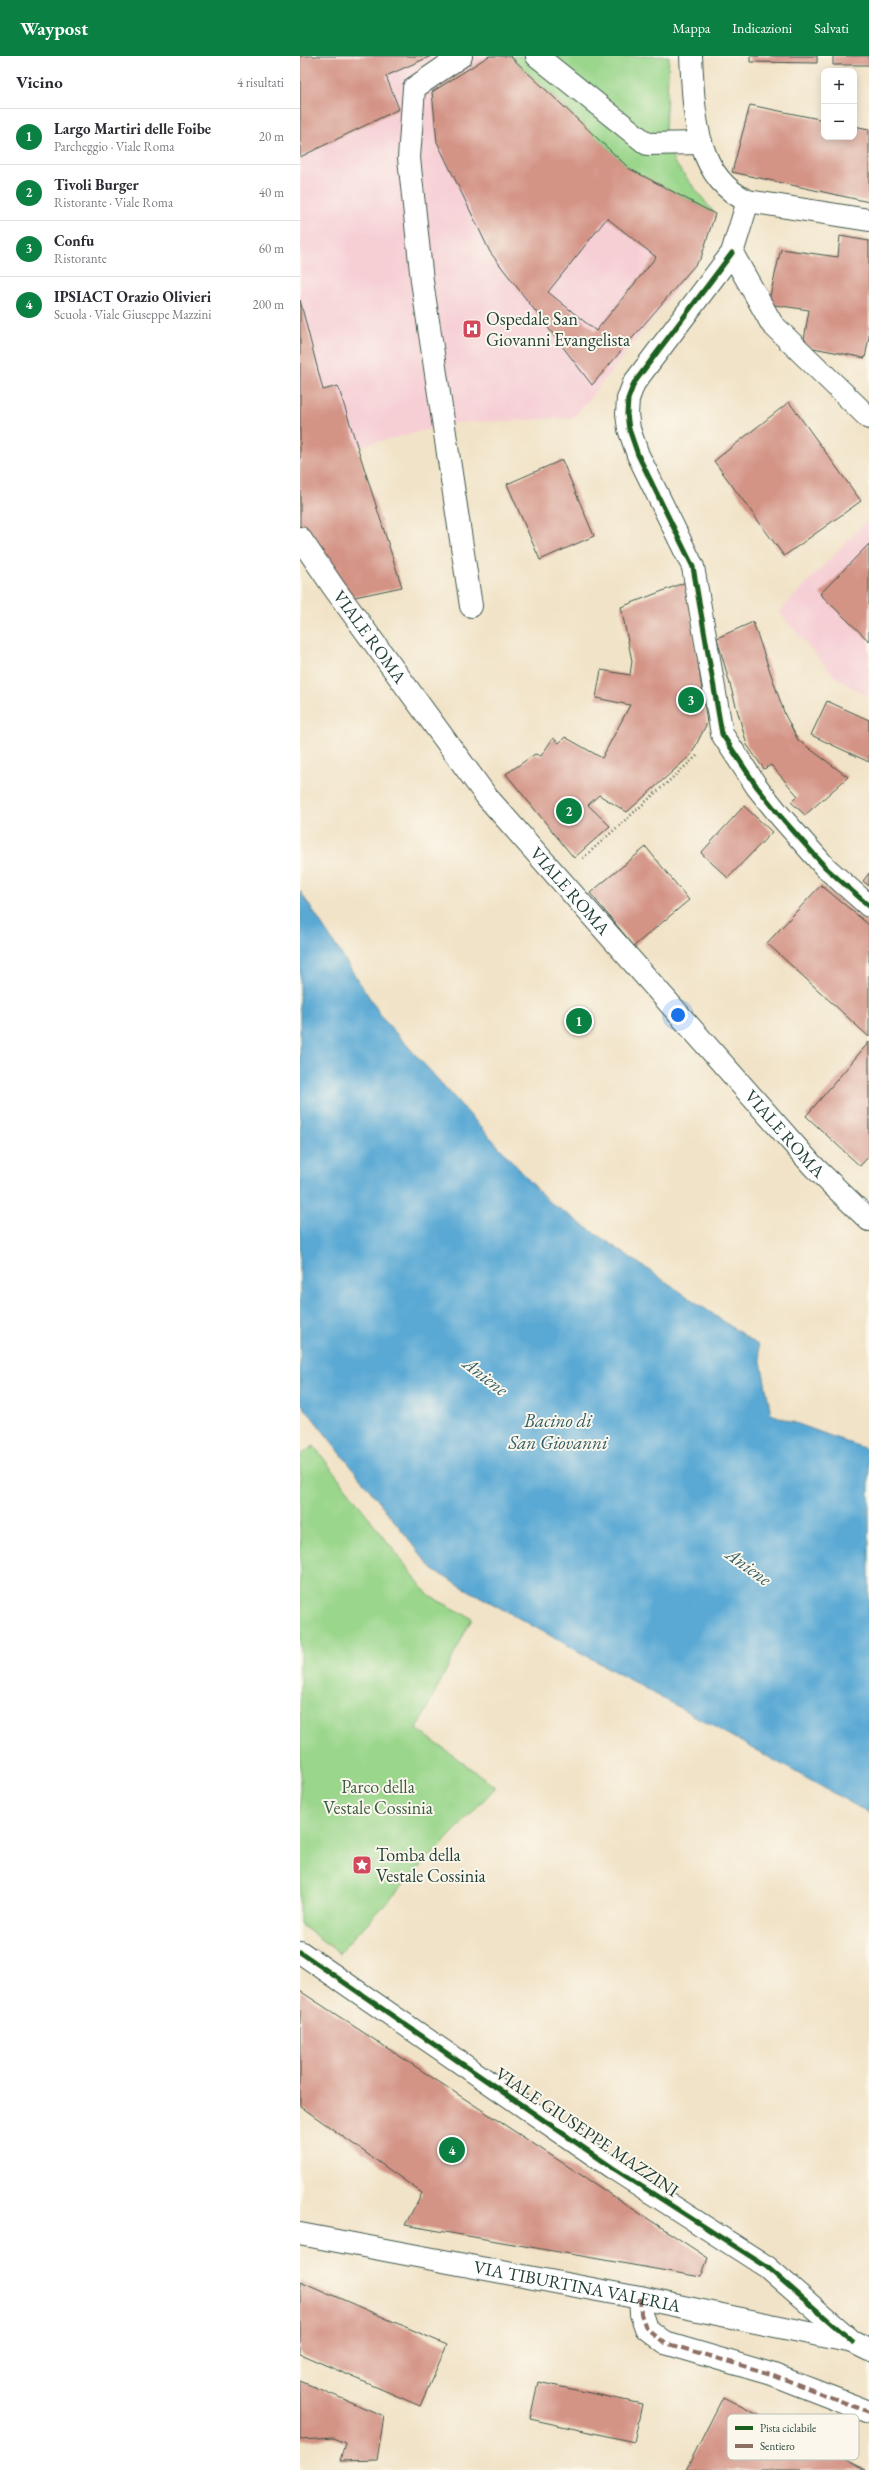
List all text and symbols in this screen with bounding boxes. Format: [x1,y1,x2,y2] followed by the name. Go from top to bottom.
[20,16,88,41] text: Waypost
[673,19,710,37] text: Mappa
[732,19,792,37] text: Indicazioni
[814,19,849,37] text: Salvati
[821,68,857,140] map controls
[821,68,857,104] button: +
[16,71,63,93] text: Vicino
[237,74,284,91] text: 4 risultati
[821,104,857,140] button: −
[54,119,211,138] text: Largo Martiri delle Foibe
[26,128,32,145] text: 1
[259,128,284,145] text: 20 m
[54,138,174,155] text: Parcheggio · Viale Roma
[54,175,139,194] text: Tivoli Burger
[26,184,32,201] text: 2
[259,184,284,201] text: 40 m
[54,194,173,211] text: Ristorante · Viale Roma
[54,231,94,250] text: Confu
[26,240,32,257] text: 3
[259,240,284,257] text: 60 m
[54,250,107,267] text: Ristorante
[54,287,211,306] text: IPSIACT Orazio Olivieri
[26,296,32,313] text: 4
[253,296,284,313] text: 200 m
[54,306,212,323] text: Scuola · Viale Giuseppe Mazzini
[486,307,631,351] place label: Ospedale San Giovanni Evangelista
[461,318,483,340] hospital icon: Ospedale San Giovanni Evangelista
[328,585,412,688] street label: VIALE ROMA
[678,685,704,715] pin: 3
[556,796,582,826] pin: 2
[525,842,616,940] street label: VIALE ROMA
[668,1005,688,1025] your location
[566,1006,592,1036] pin: 1
[740,1085,831,1183] street label: VIALE ROMA
[457,1350,514,1402] water label: Aniene
[507,1408,609,1455] water label: Bacino di San Giovanni
[719,1540,777,1592] water label: Aniene
[323,1775,434,1819] park label: Parco della Vestale Cossinia
[376,1843,487,1887] place label: Tomba della Vestale Cossinia
[351,1854,373,1876] place icon: Tomba della Vestale Cossinia
[491,2062,683,2202] street label: VIALE GIUSEPPE MAZZINI
[439,2135,465,2165] pin: 4
[472,2255,683,2317] street label: VIA TIBURTINA VALERIA
[727,2414,859,2460] legend
[760,2421,817,2435] text: Pista ciclabile
[760,2439,795,2453] text: Sentiero

